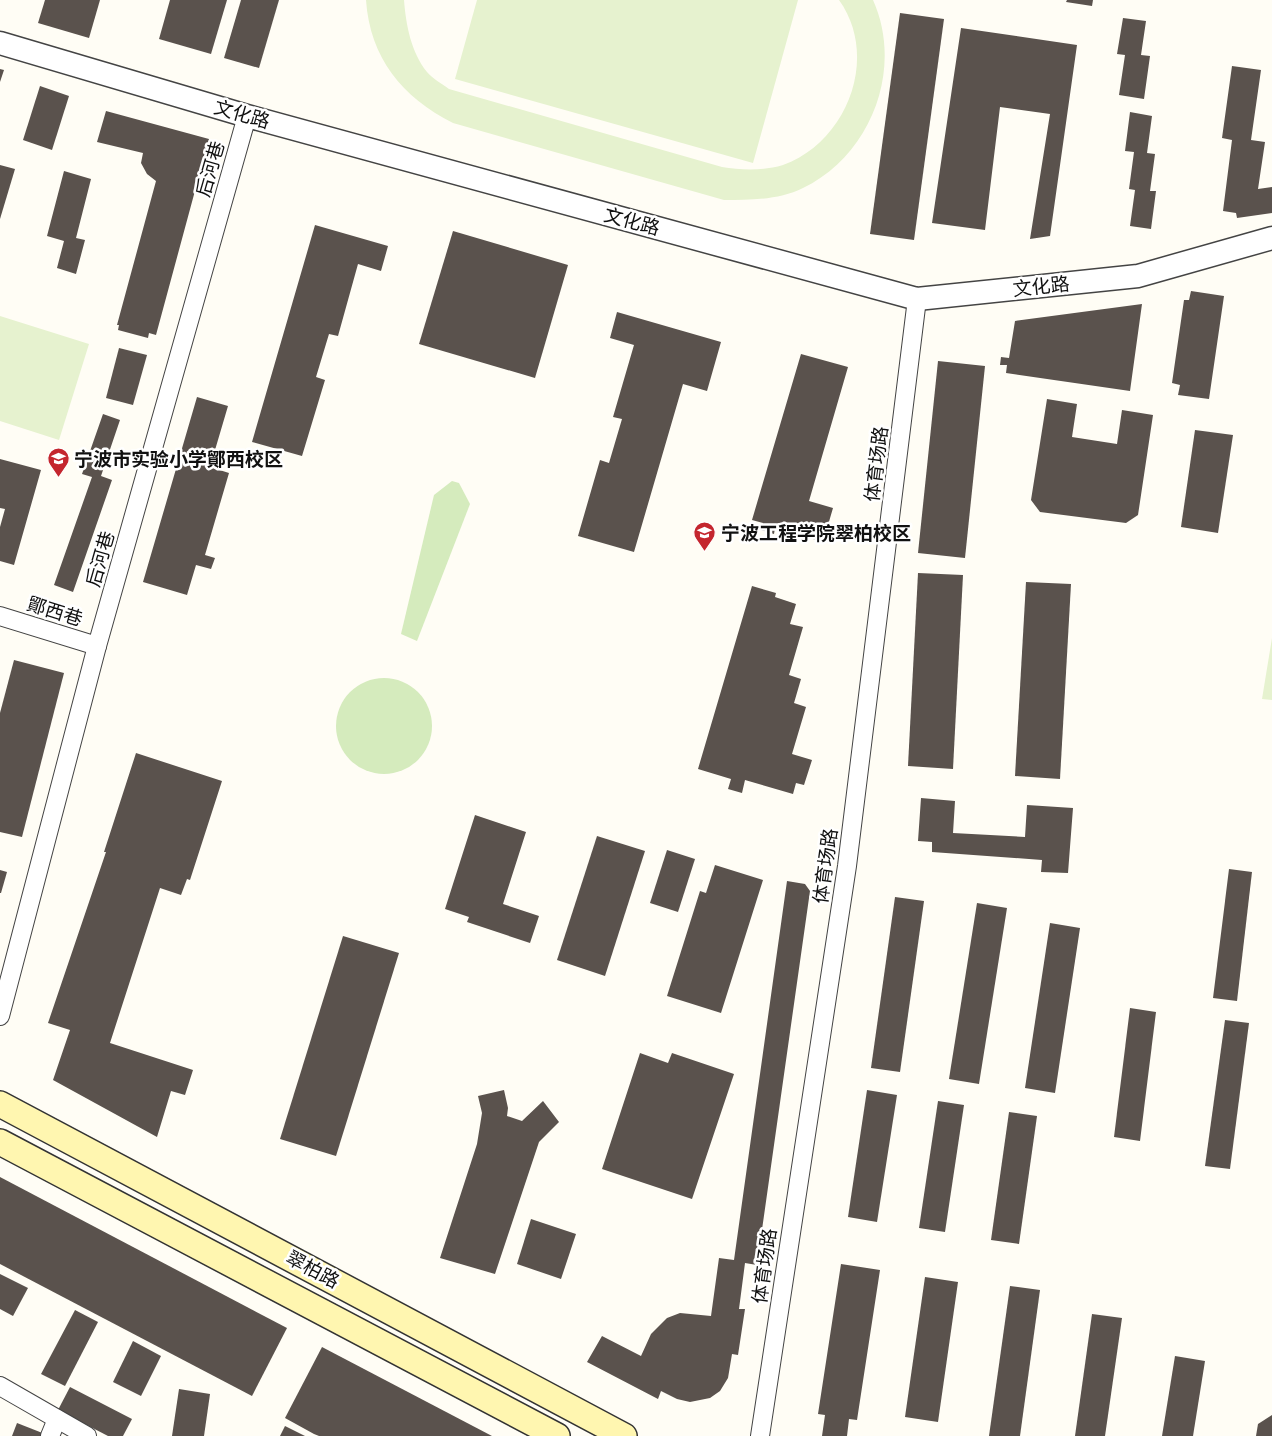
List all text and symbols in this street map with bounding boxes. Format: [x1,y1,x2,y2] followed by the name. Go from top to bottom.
[210,94,273,137] street label: 文化路
[190,138,233,201] street label: 后河巷
[600,201,663,244] street label: 文化路
[1011,270,1071,305] street label: 文化路
[858,425,897,504] street label: 体育场路
[74,446,283,475] place label: 宁波市实验小学鄮西校区
[46,447,70,478] school or university icon: 宁波市实验小学鄮西校区
[721,520,911,549] place label: 宁波工程学院翠柏校区
[693,521,717,552] school or university icon: 宁波工程学院翠柏校区
[80,528,123,591] street label: 后河巷
[23,590,86,635] street label: 鄮西巷
[807,827,846,906] street label: 体育场路
[746,1227,785,1306] street label: 体育场路
[280,1244,344,1297] street label: 翠柏路

